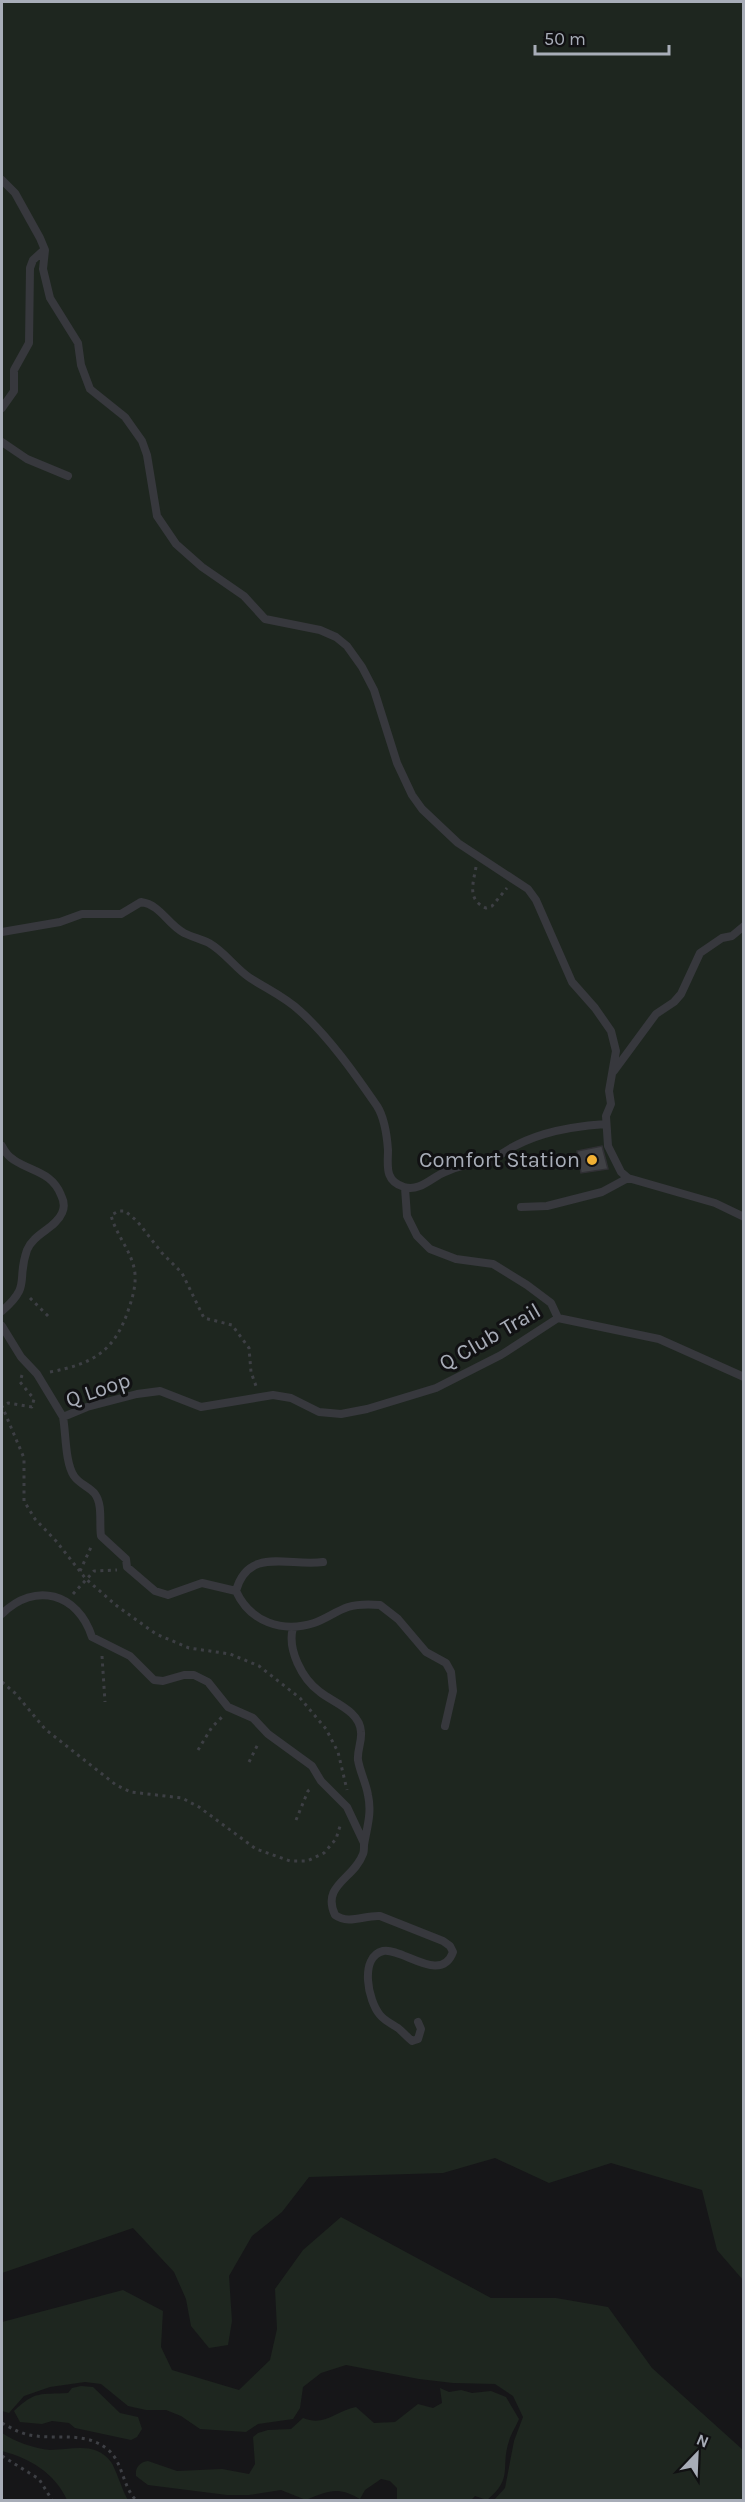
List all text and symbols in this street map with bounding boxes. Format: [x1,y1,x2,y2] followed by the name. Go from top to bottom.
[535,18,668,56] scale bar
[544,28,586,50] text: 50 m
[419,1147,580,1173] place label: Comfort Station
[585,1153,599,1167] marker: Comfort Station
[435,1297,545,1377] street label: Q Club Trail
[62,1367,134,1413] street label: Q Loop
[667,2424,727,2484] north arrow
[694,2430,712,2452] text: N

